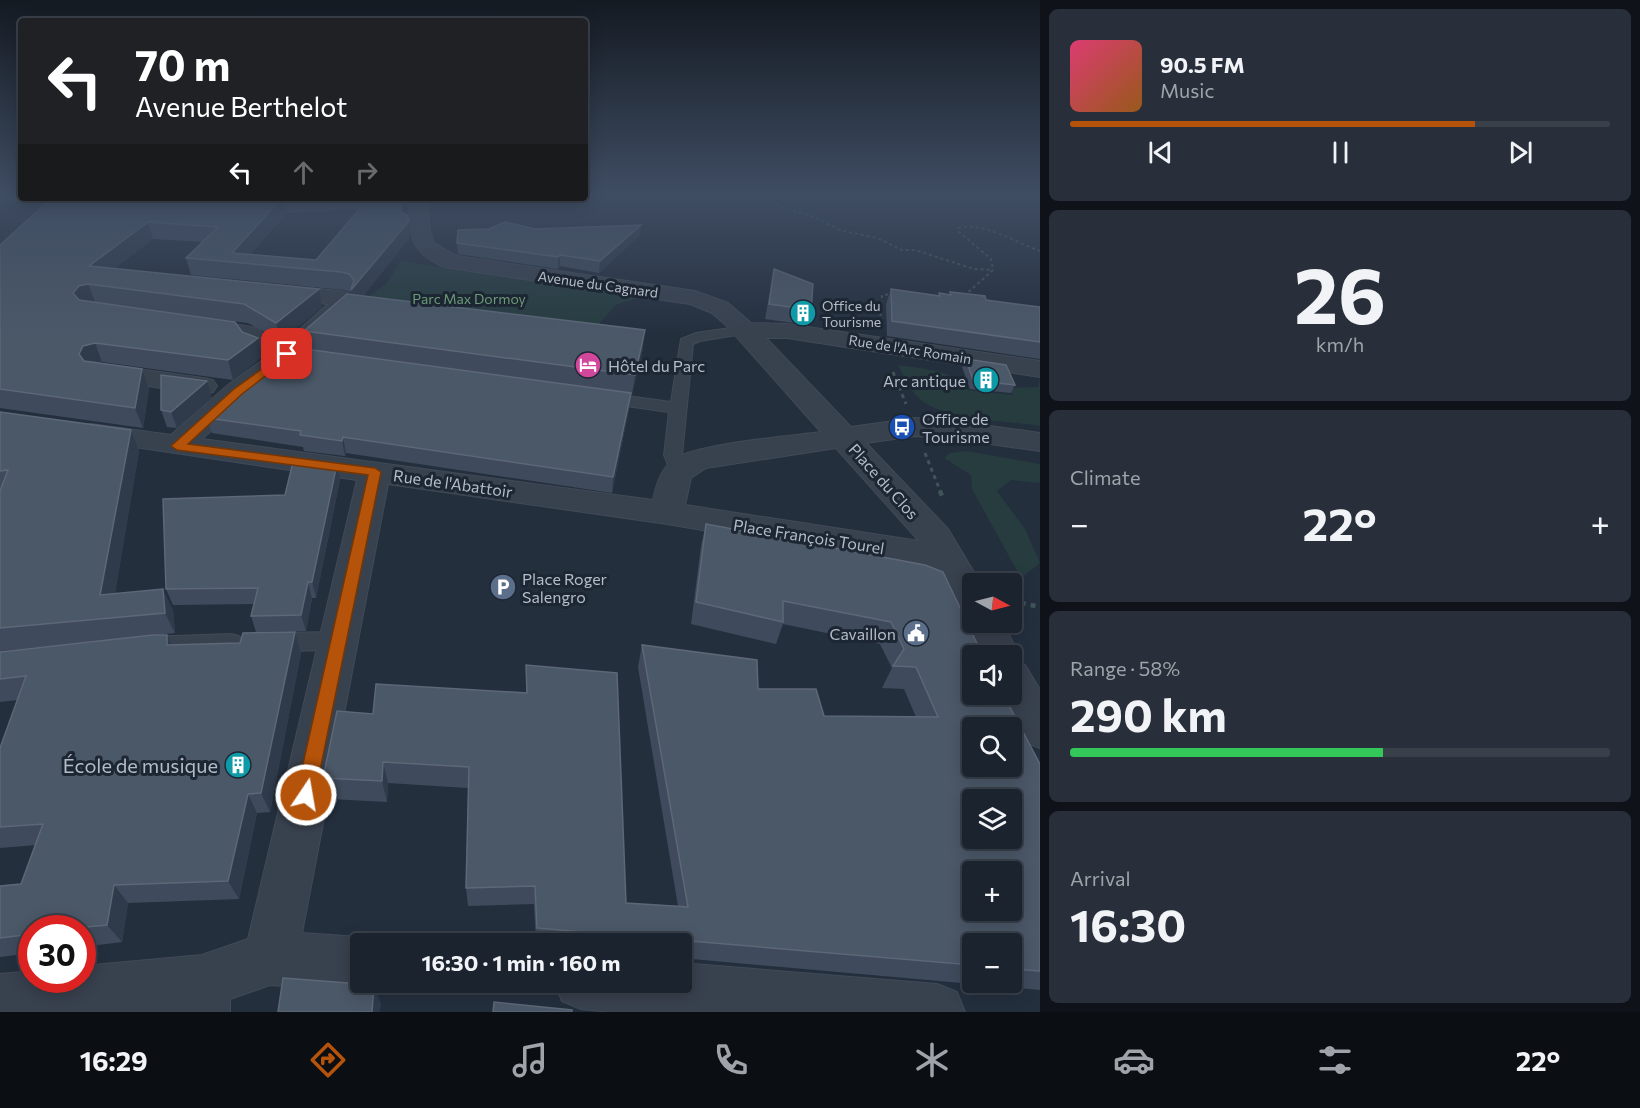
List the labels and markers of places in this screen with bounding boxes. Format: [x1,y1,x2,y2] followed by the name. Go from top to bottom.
[822,297,881,330] place label: Office du Tourisme
[788,298,818,328] building icon: Office du Tourisme
[261,328,312,379] pin
[573,350,603,380] hotel icon: Hôtel du Parc
[608,356,705,375] place label: Hôtel du Parc
[971,365,1001,395] building icon: Arc antique
[883,371,966,390] place label: Arc antique
[922,409,990,446] place label: Office de Tourisme
[887,412,917,442] bus stop icon: Office de Tourisme
[522,569,608,606] place label: Place Roger Salengro
[488,572,518,602] parking icon: Place Roger Salengro
[901,618,931,648] public building icon: Cavaillon
[829,624,896,643] place label: Cavaillon
[223,750,253,780] building icon: École de musique
[63,753,218,777] place label: École de musique

